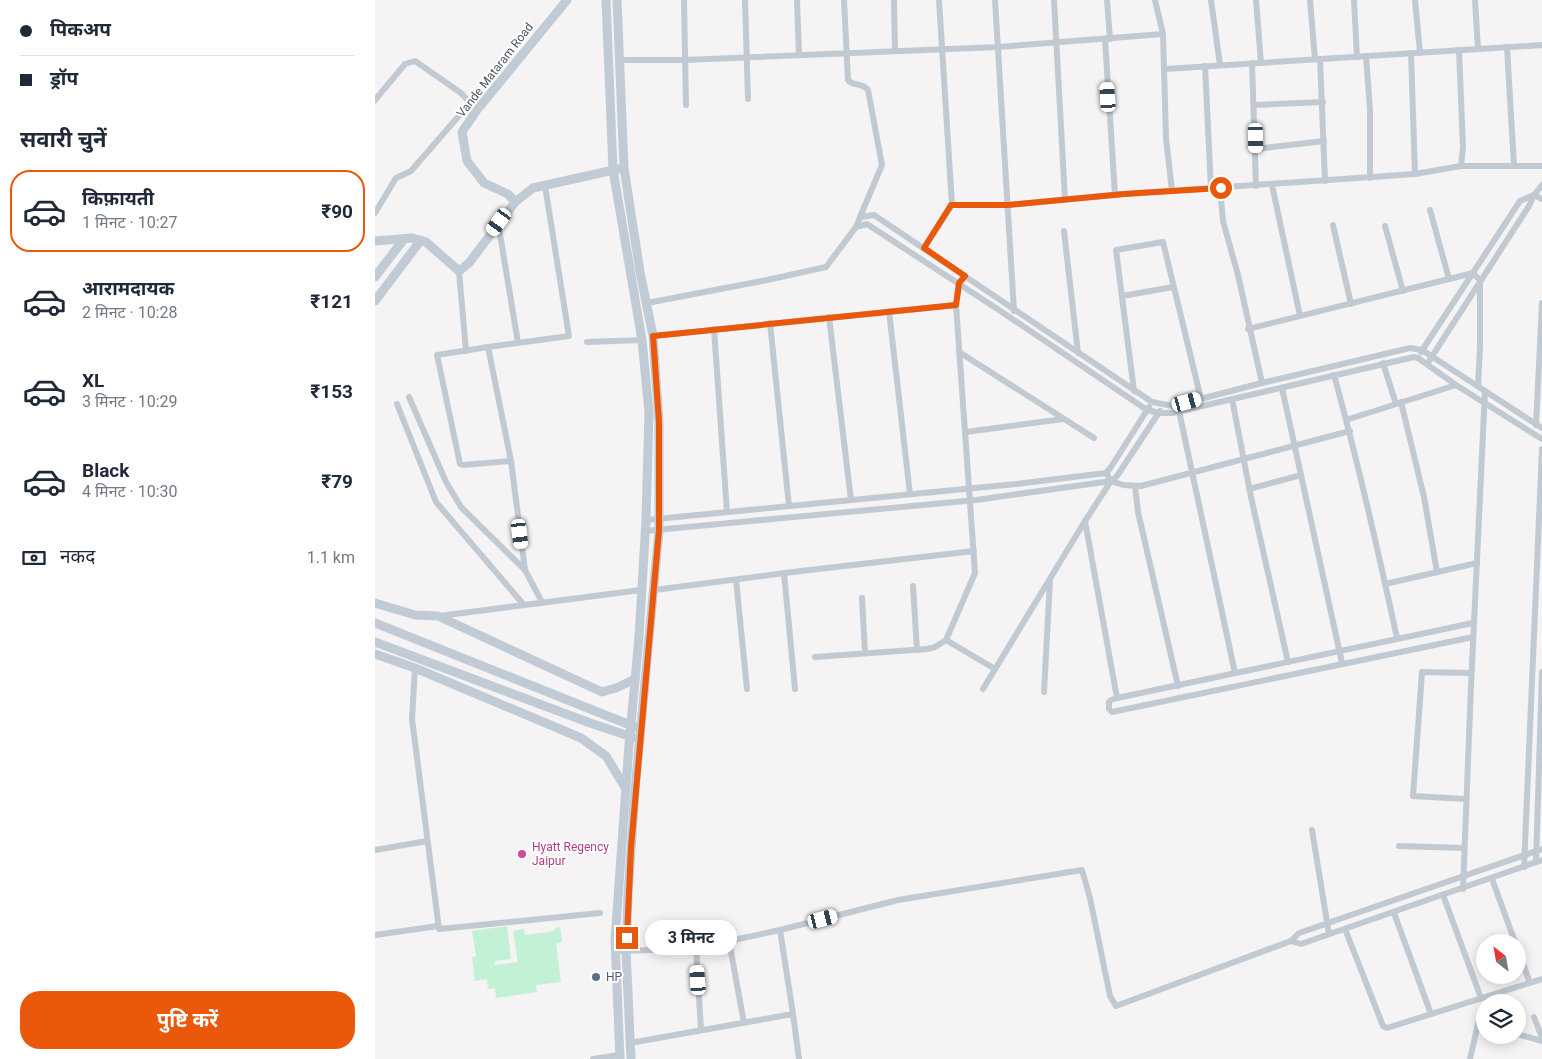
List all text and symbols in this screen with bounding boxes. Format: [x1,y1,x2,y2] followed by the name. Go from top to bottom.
[50,18,111,41] text: पिकअप
[454,20,536,120] street label: Vande Mataram Road
[50,67,78,90] text: ड्रॉप
[1099,82,1116,112] car
[1248,123,1263,153] car
[20,127,106,152] text: सवारी चुनें
[1210,177,1232,199] route start
[82,187,154,210] text: किफ़ायती
[22,189,67,234] icon: car
[321,200,353,223] text: ₹90
[484,205,513,239] car
[82,213,178,232] text: 1 मिनट · 10:27
[82,277,174,300] text: आरामदायक
[22,279,67,324] icon: car
[310,290,353,313] text: ₹121
[82,303,178,322] text: 2 मिनट · 10:28
[22,369,67,414] icon: car
[82,369,104,392] text: XL
[310,380,353,403] text: ₹153
[1170,391,1203,413] car
[82,392,178,411] text: 3 मिनट · 10:29
[22,459,67,504] icon: car
[82,459,129,482] text: Black
[321,470,353,493] text: ₹79
[82,482,178,501] text: 4 मिनट · 10:30
[510,518,529,550] car
[20,544,48,572] icon: cash
[60,545,95,568] text: नकद
[307,548,355,567] text: 1.1 km
[532,840,609,868] place label: Hyatt Regency Jaipur
[516,848,528,860] marker: Hyatt Regency Jaipur
[806,908,839,930] car
[645,920,737,956] callout: 3 मिनट
[616,927,638,949] route end
[668,928,714,947] text: 3 मिनट
[1476,934,1526,984] north arrow
[1476,934,1526,1044] map controls
[689,965,706,995] car
[606,970,623,984] place label: HP
[590,971,602,983] marker: HP
[20,991,355,1049] button: पुष्टि करें
[1476,994,1526,1044] button: layers

